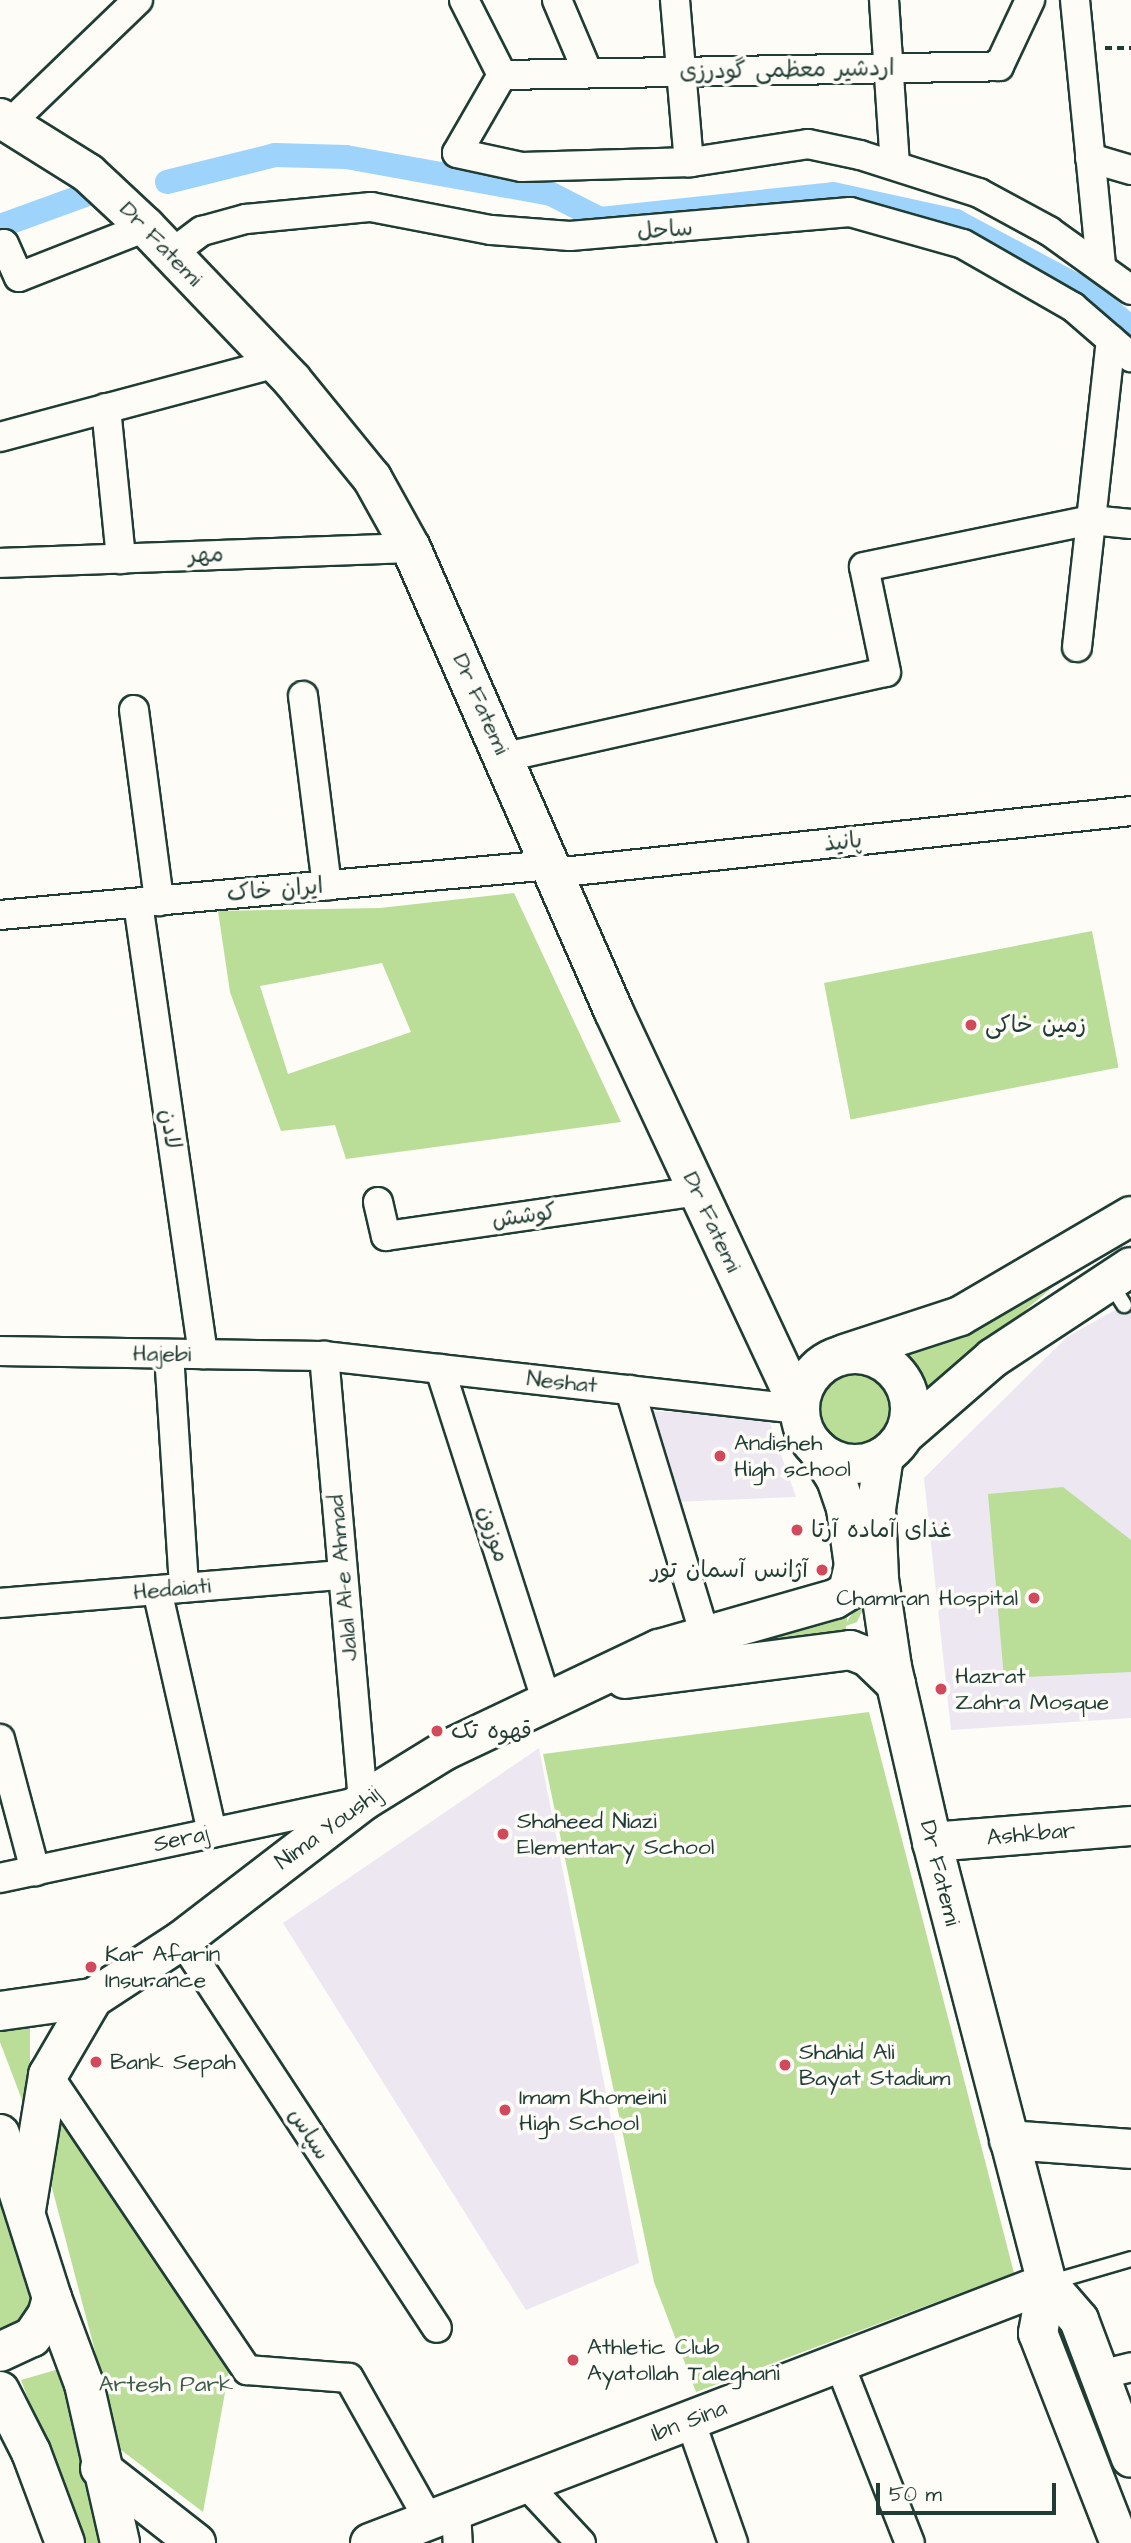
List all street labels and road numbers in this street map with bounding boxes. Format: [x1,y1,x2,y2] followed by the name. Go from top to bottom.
[679,54,895,86] street label: اردشیر معظمی گودرزی
[114,196,208,292] street label: Dr Fatemi
[636,214,694,246] street label: ساحل
[188,541,224,569] street label: مهر
[447,649,515,759] street label: Dr Fatemi
[823,826,863,858] street label: پانیذ
[226,872,324,908] street label: ایران خاک
[154,1107,186,1151] street label: لادن
[677,1167,747,1277] street label: Dr Fatemi
[490,1198,558,1234] street label: کوشش
[132,1340,192,1368] street label: Hajebi
[525,1365,599,1399] street label: Neshat
[322,1494,364,1662] street label: Jalal Al-e Ahmad
[471,1502,515,1566] street label: موزون
[132,1572,212,1606] street label: Hedaiati
[270,1780,386,1876] street label: Nima Youshij
[985,1816,1077,1852] street label: Ashkbar
[914,1817,966,1929] street label: Dr Fatemi
[151,1820,211,1858] street label: Seraj
[282,2103,336,2165] street label: سپاس
[647,2394,731,2448] street label: Ibn Sina

